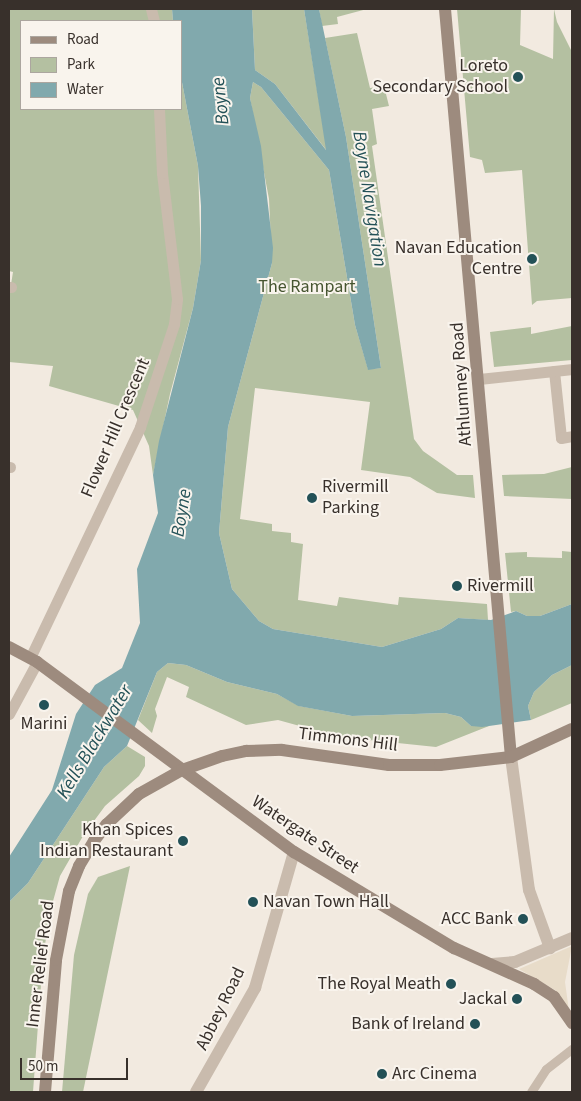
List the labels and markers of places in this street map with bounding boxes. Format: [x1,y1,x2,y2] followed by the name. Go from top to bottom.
[373,56,508,98] place label: Loreto Secondary School
[512,71,524,83] marker: Loreto Secondary School
[395,238,522,280] place label: Navan Education Centre
[526,253,538,265] marker: Navan Education Centre
[322,477,389,520] place label: Rivermill Parking
[306,492,318,504] marker: Rivermill Parking
[467,575,534,597] place label: Rivermill
[451,580,463,592] marker: Rivermill
[38,699,50,711] marker: Marini
[20,713,68,735] place label: Marini
[40,820,173,862] place label: Khan Spices Indian Restaurant
[177,835,189,847] marker: Khan Spices Indian Restaurant
[263,891,389,913] place label: Navan Town Hall
[247,896,259,908] marker: Navan Town Hall
[441,908,513,930] place label: ACC Bank
[517,913,529,925] marker: ACC Bank
[318,973,441,995] place label: The Royal Meath
[445,978,457,990] marker: The Royal Meath
[459,988,507,1010] place label: Jackal
[511,993,523,1005] marker: Jackal
[351,1013,465,1035] place label: Bank of Ireland
[469,1018,481,1030] marker: Bank of Ireland
[392,1063,477,1085] place label: Arc Cinema
[376,1068,388,1080] marker: Arc Cinema

